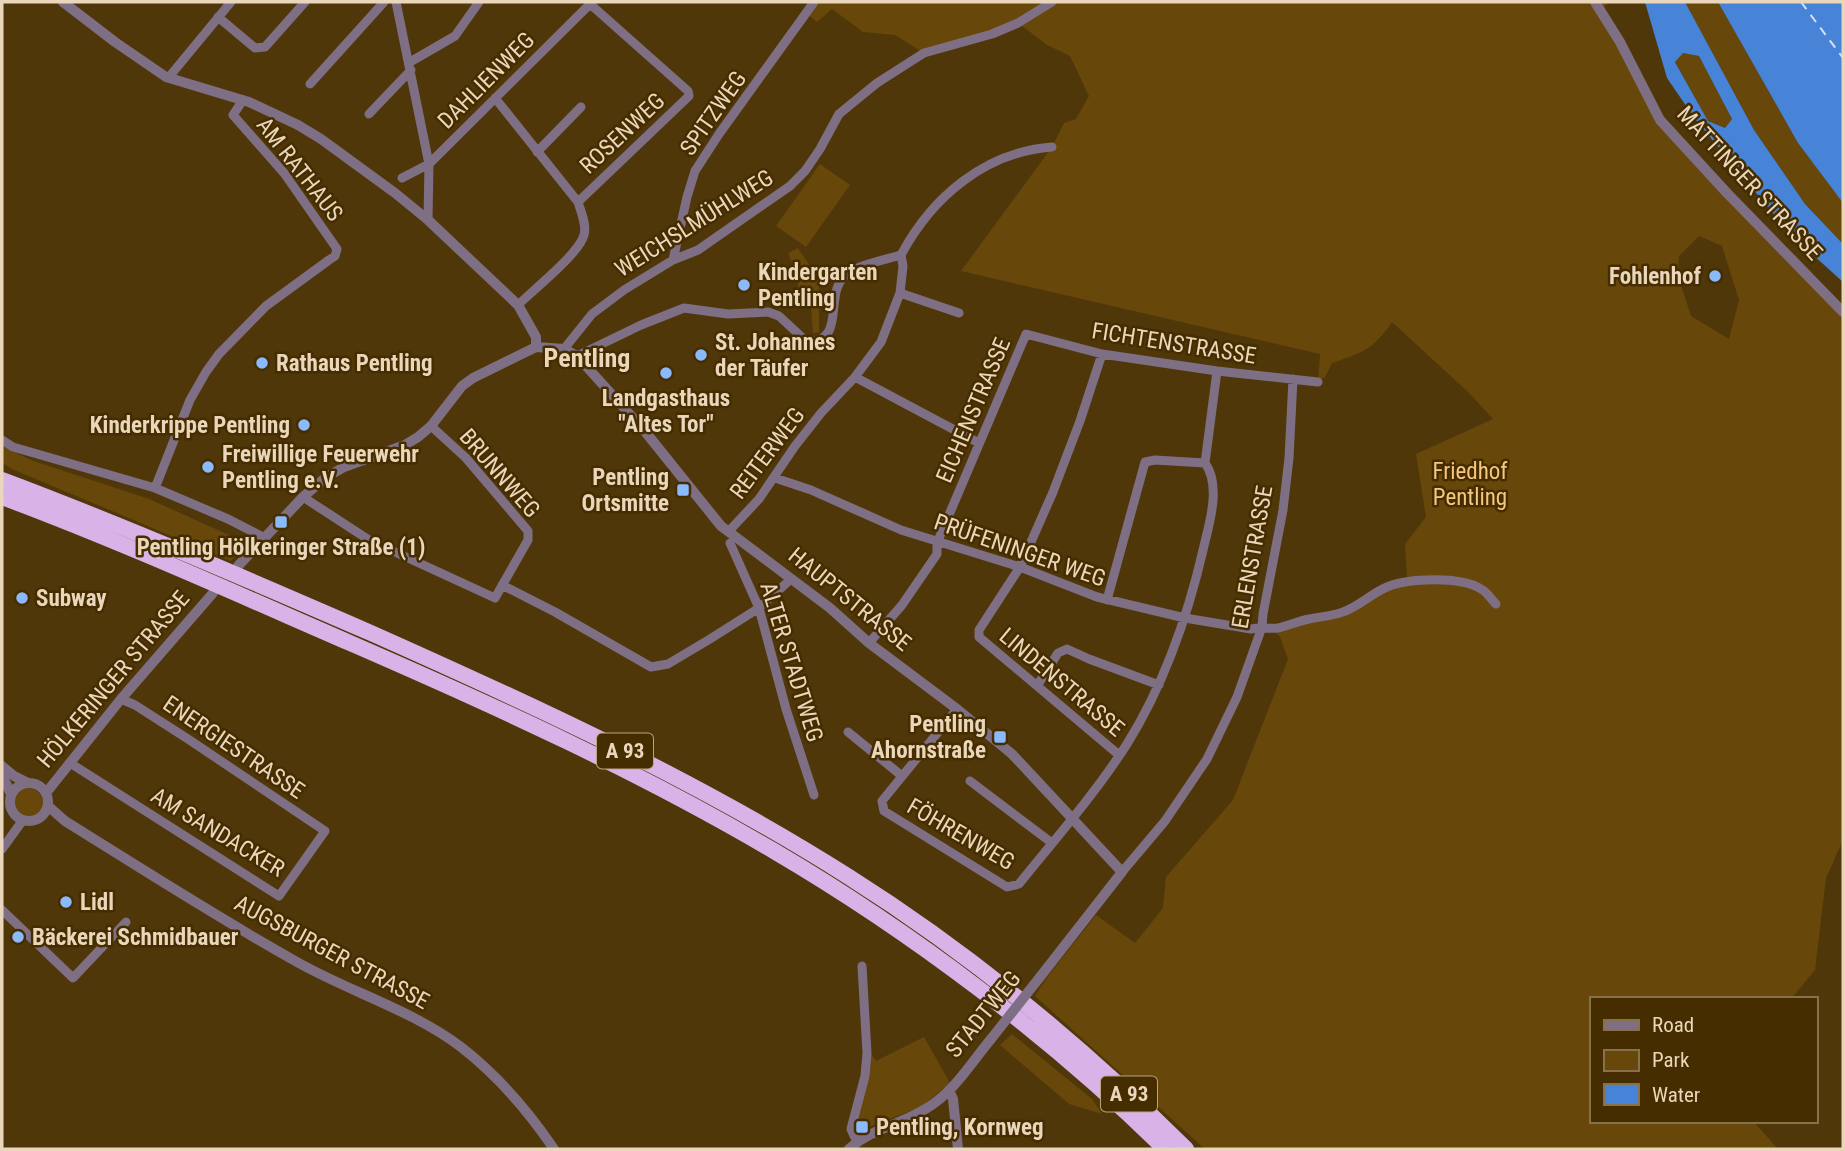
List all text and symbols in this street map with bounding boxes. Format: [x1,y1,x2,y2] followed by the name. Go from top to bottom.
[432,26,540,134] street label: DAHLIENWEG
[675,66,752,161] street label: SPITZWEG
[574,87,670,179] street label: ROSENWEG
[1671,101,1828,266] street label: MATTINGER STRASSE
[251,112,349,227] street label: AM RATHAUS
[610,163,778,283] street label: WEICHSLMÜHLWEG
[758,259,878,312] place label: Kindergarten Pentling
[1609,263,1701,290] place label: Fohlenhof
[1707,268,1723,284] marker: Fohlenhof
[736,277,752,293] marker: Kindergarten Pentling
[1090,317,1258,370] street label: FICHTENSTRASSE
[715,329,835,382] place label: St. Johannes der Täufer
[931,334,1016,487] street label: EICHENSTRASSE
[544,343,630,373] district label: Pentling
[693,347,709,363] marker: St. Johannes der Täufer
[276,350,433,377] place label: Rathaus Pentling
[254,355,270,371] marker: Rathaus Pentling
[658,365,674,381] marker: Landgasthaus "Altes Tor"
[602,385,730,438] place label: Landgasthaus "Altes Tor"
[724,402,810,504] street label: REITERWEG
[90,412,290,439] place label: Kinderkrippe Pentling
[296,417,312,433] marker: Kinderkrippe Pentling
[454,423,545,523] street label: BRUNNWEG
[222,441,419,494] place label: Freiwillige Feuerwehr Pentling e.V.
[1432,458,1508,511] park label: Friedhof Pentling
[200,459,216,475] marker: Freiwillige Feuerwehr Pentling e.V.
[581,464,669,517] place label: Pentling Ortsmitte
[675,482,691,498] marker: Pentling Ortsmitte
[1227,483,1278,631] street label: ERLENSTRASSE
[931,508,1109,592] street label: PRÜFENINGER WEG
[273,514,289,530] marker: Pentling Hölkeringer Straße (1)
[137,534,425,561] place label: Pentling Hölkeringer Straße (1)
[783,542,916,657] street label: HAUPTSTRASSE
[754,579,829,745] street label: ALTER STADTWEG
[31,585,195,773] street label: HÖLKERINGER STRASSE
[36,585,107,612] place label: Subway
[14,590,30,606] marker: Subway
[994,622,1130,742] street label: LINDENSTRASSE
[158,690,310,805] street label: ENERGIESTRASSE
[871,711,986,764] place label: Pentling Ahornstraße
[992,729,1008,745] marker: Pentling Ahornstraße
[597,734,653,768] road number: A 93
[146,782,289,883] street label: AM SANDACKER
[902,792,1020,876] street label: FÖHRENWEG
[80,889,114,916] place label: Lidl
[230,890,434,1015] street label: AUGSBURGER STRASSE
[58,894,74,910] marker: Lidl
[32,924,239,951] place label: Bäckerei Schmidbauer
[10,929,26,945] marker: Bäckerei Schmidbauer
[940,965,1027,1063] street label: STADTWEG
[1590,997,1817,1123] legend
[1652,1013,1694,1037] text: Road
[1652,1048,1690,1072] text: Park
[1101,1076,1157,1112] road number: A 93
[1652,1083,1700,1107] text: Water
[876,1114,1044,1141] place label: Pentling, Kornweg
[854,1119,870,1135] marker: Pentling, Kornweg

